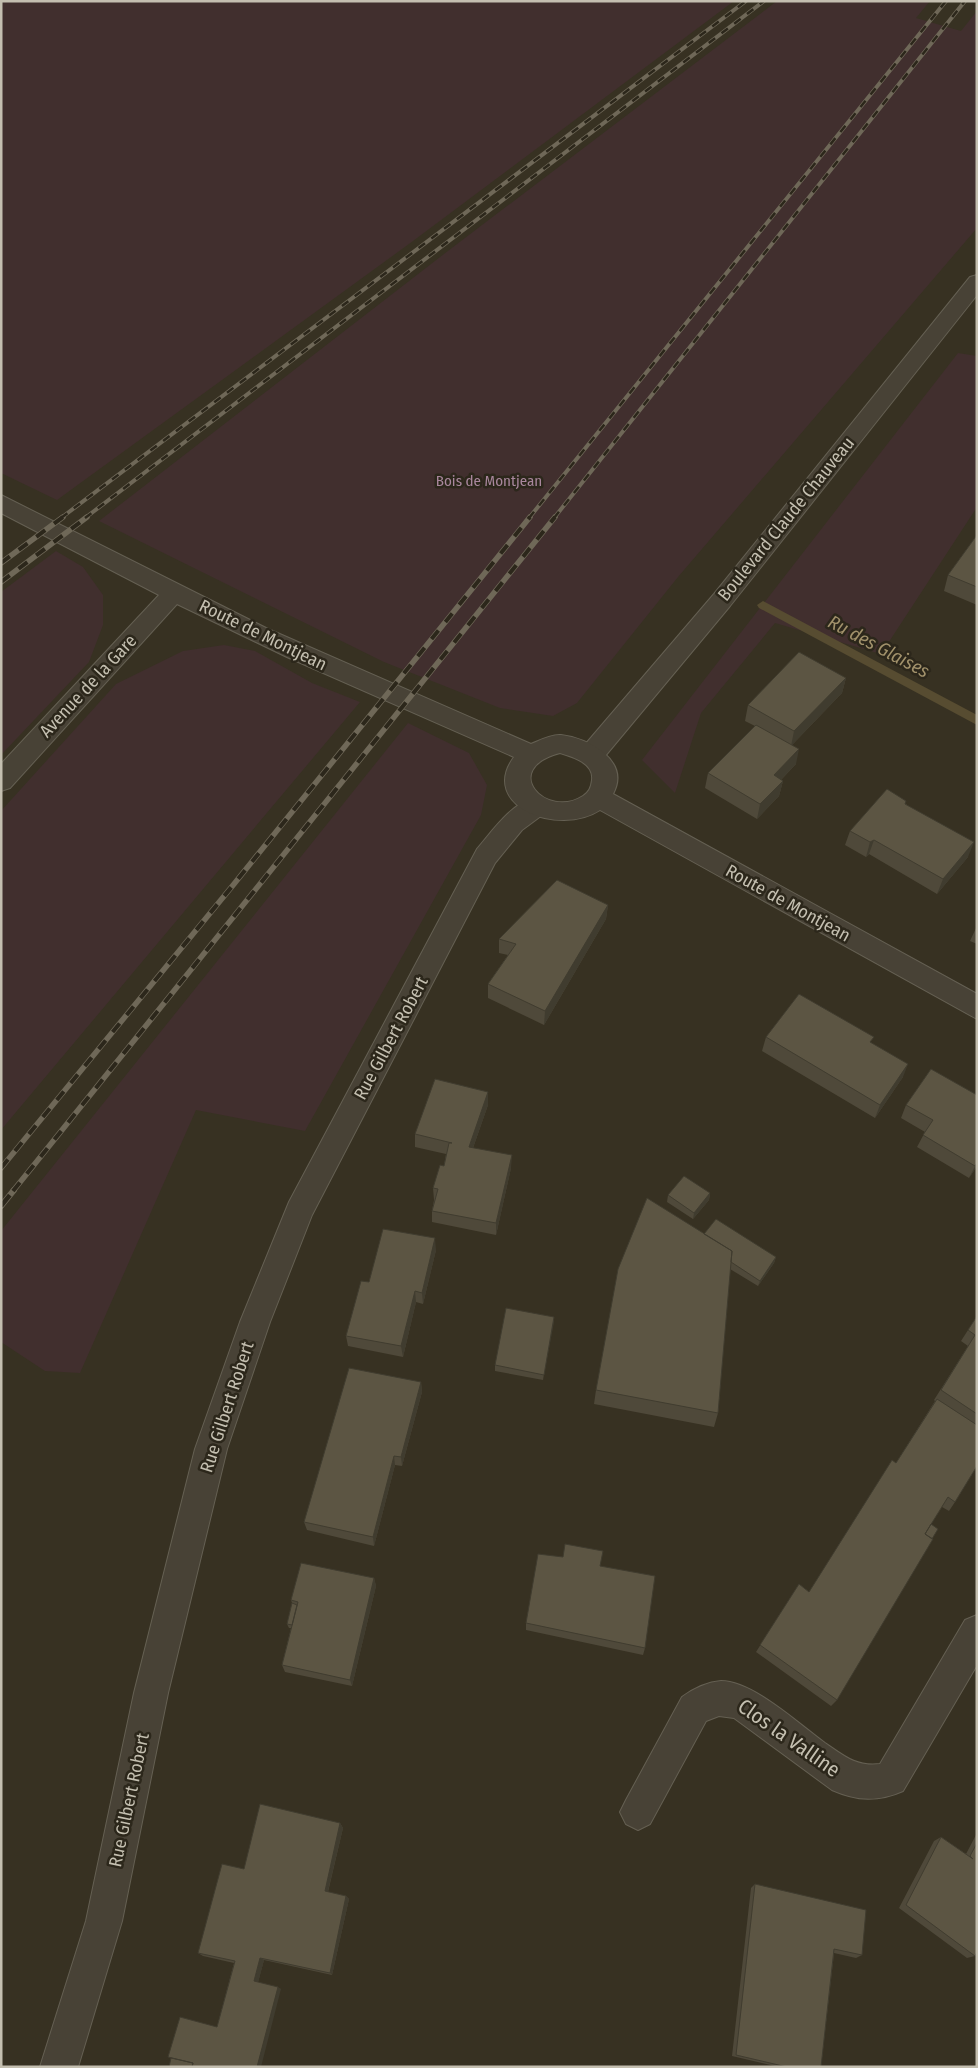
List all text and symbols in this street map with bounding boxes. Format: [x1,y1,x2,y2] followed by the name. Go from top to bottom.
[713,433,859,605] street label: Boulevard Claude Chauveau
[436,472,542,490] park label: Bois de Montjean
[196,595,330,675] street label: Route de Montjean
[824,610,933,683] water label: Ru des Glaises
[35,630,141,742] street label: Avenue de la Gare
[722,860,854,946] street label: Route de Montjean
[349,972,433,1103] street label: Rue Gilbert Robert
[195,1339,259,1475] street label: Rue Gilbert Robert
[733,1693,845,1783] street label: Clos la Valline
[104,1731,154,1869] street label: Rue Gilbert Robert

